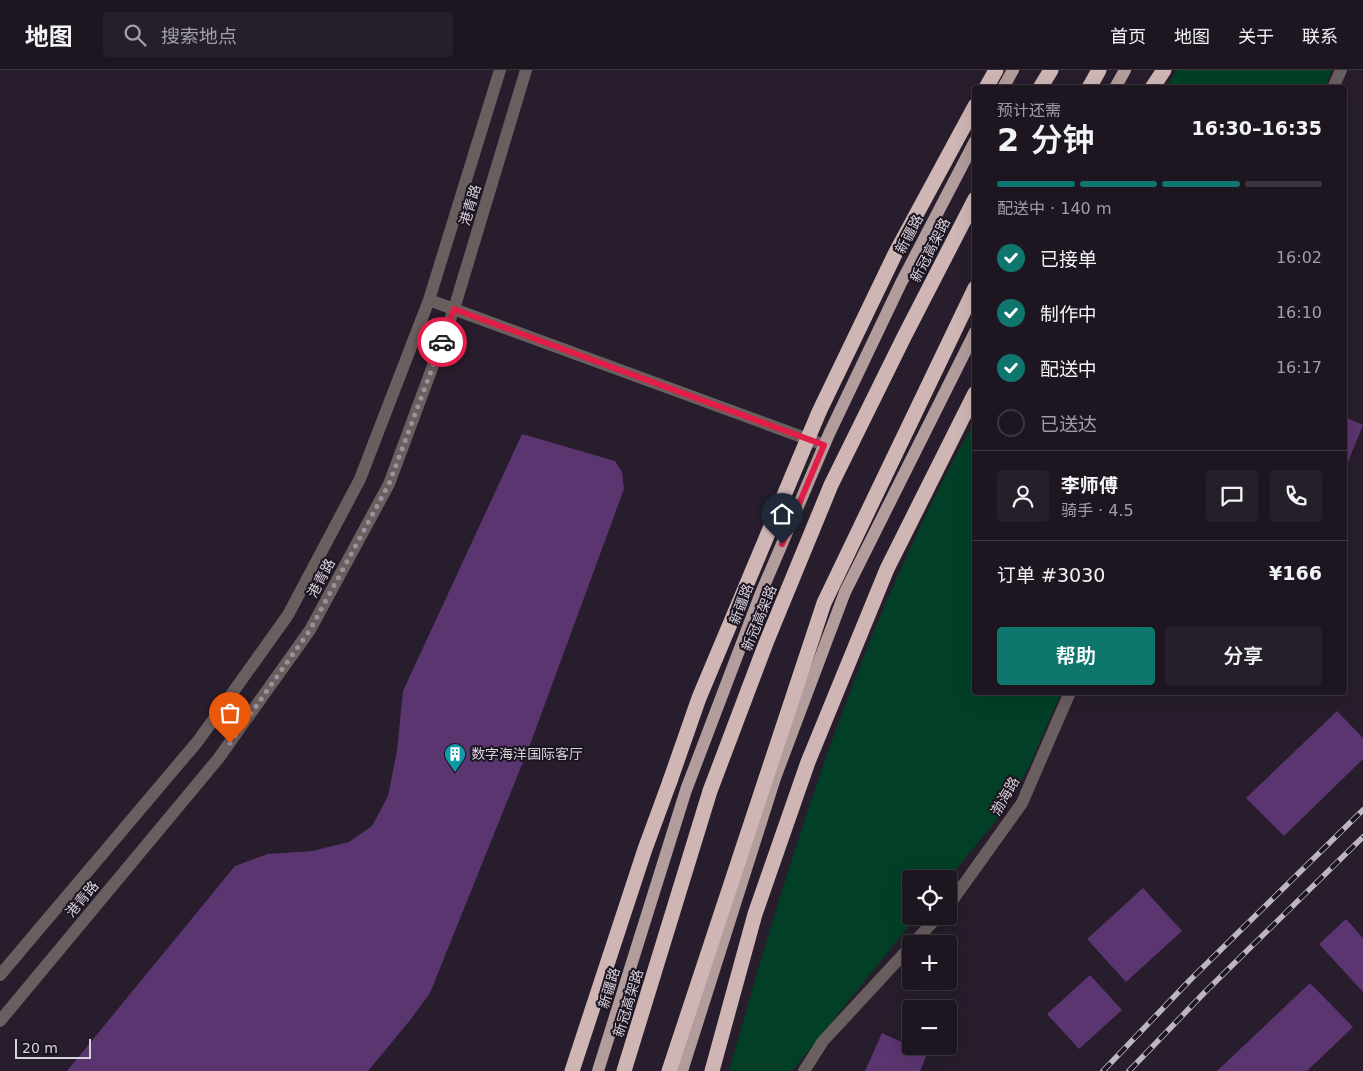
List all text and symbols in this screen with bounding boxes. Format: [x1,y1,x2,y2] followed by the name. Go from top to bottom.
[103,12,453,57] search box
[121,21,149,49] icon: search
[25,23,73,51] text: 地图
[161,25,237,47] text: 搜索地点
[1110,26,1146,47] text: 首页
[1174,26,1210,47] text: 地图
[1238,26,1274,47] text: 关于
[1302,26,1338,47] text: 联系
[997,101,1061,120] text: 预计还需
[1192,117,1322,139] text: 16:30–16:35
[997,121,1094,159] text: 2 分钟
[456,183,484,227] street label: 港青路
[997,199,1111,218] text: 配送中 · 140 m
[892,212,926,256] street label: 新疆路
[907,215,953,285] street label: 新冠高架路
[997,244,1025,272] icon: check
[1040,248,1097,270] text: 已接单
[1276,248,1322,267] text: 16:02
[997,299,1025,327] icon: check
[1040,303,1097,325] text: 制作中
[1276,303,1322,322] text: 16:10
[417,317,467,367] courier
[428,328,456,356] icon: car
[997,354,1025,382] icon: check
[1040,358,1097,380] text: 配送中
[1276,358,1322,377] text: 16:17
[1040,413,1097,435] text: 已送达
[997,470,1049,522] button: person
[1206,470,1258,522] button: chat
[1270,470,1322,522] button: phone
[1061,474,1118,496] text: 李师傅
[761,493,803,544] pin
[768,500,796,528] icon: home
[1061,501,1134,520] text: 骑手 · 4.5
[304,556,338,600] street label: 港青路
[1269,562,1322,584] text: ¥166
[997,564,1105,586] text: 订单 #3030
[726,582,756,626] street label: 新疆路
[738,583,780,653] street label: 新冠高架路
[997,627,1155,685] button: 帮助
[1165,627,1322,685] button: 分享
[209,692,251,743] pin
[216,699,244,727] icon: bag
[443,742,467,773] building icon: 数字海洋国际客厅
[471,746,583,762] place label: 数字海洋国际客厅
[988,774,1022,818] street label: 渤海路
[902,870,957,1055] map controls
[902,870,957,925] button: locate
[62,878,102,920] street label: 港青路
[902,935,957,990] button: +
[595,966,623,1010] street label: 新疆路
[610,967,646,1039] street label: 新冠高架路
[902,1000,957,1055] button: −
[15,1036,91,1059] scale bar
[22,1040,58,1056] text: 20 m

